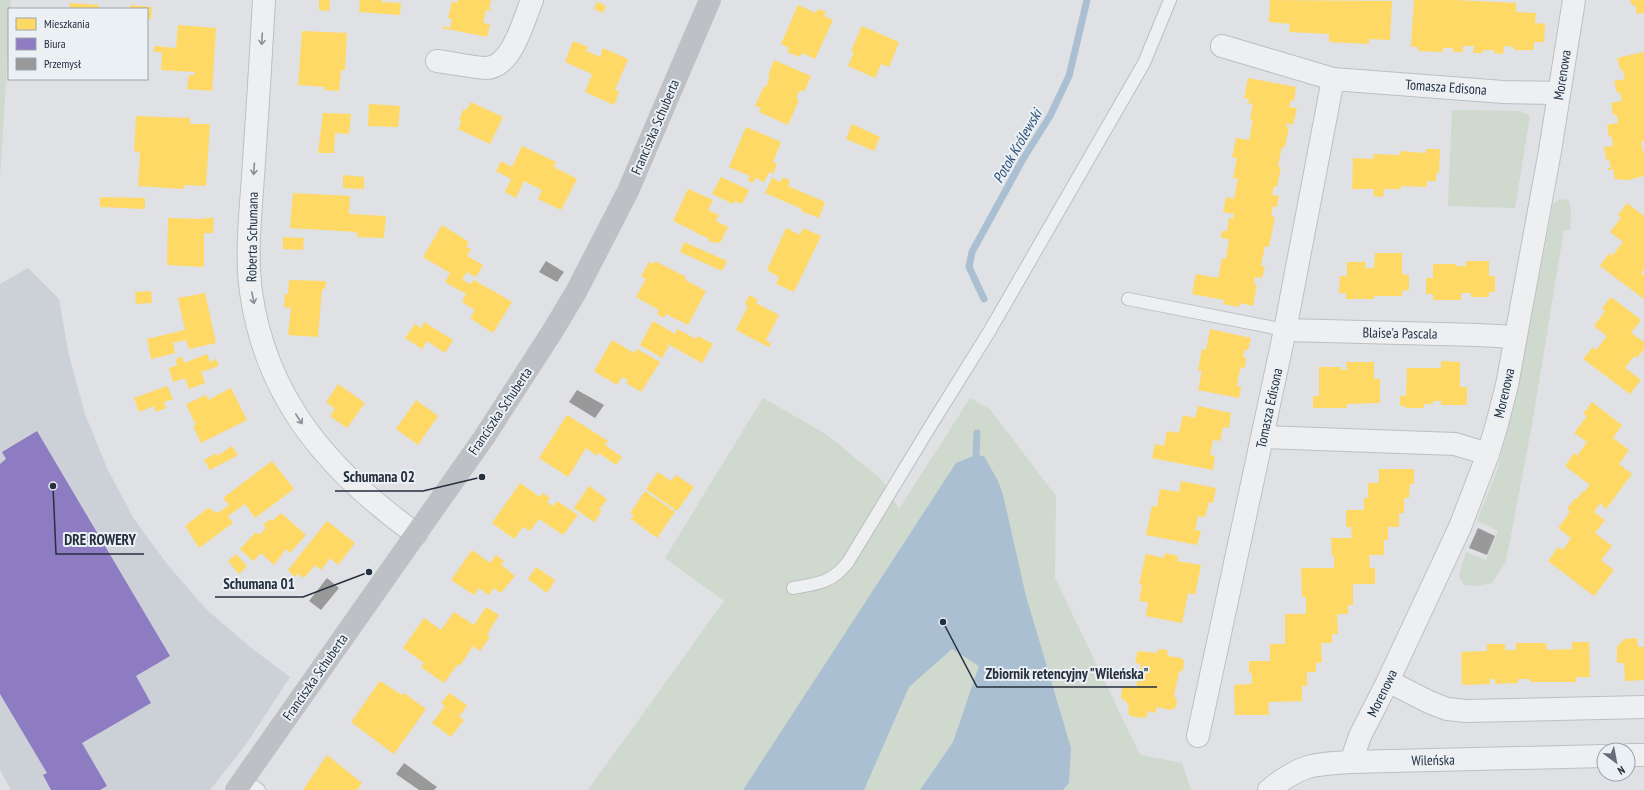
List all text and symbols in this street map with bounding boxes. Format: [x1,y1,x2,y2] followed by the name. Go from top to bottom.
[8,8,148,80] legend
[44,16,90,31] text: Mieszkania
[258,32,265,45] one-way arrow
[44,36,66,51] text: Biura
[1549,49,1575,101] street label: Morenowa
[44,56,81,71] text: Przemysł
[1405,75,1487,99] street label: Tomasza Edisona
[627,77,683,177] street label: Franciszka Schuberta
[988,104,1047,186] water label: Potok Królewski
[250,162,257,175] one-way arrow
[242,192,262,282] street label: Roberta Schumana
[249,291,257,304] one-way arrow
[1362,323,1438,343] street label: Blaise'a Pascala
[464,364,536,458] street label: Franciszka Schuberta
[1252,366,1286,450] street label: Tomasza Edisona
[1490,366,1518,420] street label: Morenowa
[295,413,303,425] one-way arrow
[335,464,423,491] callout: Schumana 02
[343,467,415,486] text: Schumana 02
[56,527,144,554] callout: DRE ROWERY
[64,530,136,549] text: DRE ROWERY
[215,570,303,597] callout: Schumana 01
[223,574,295,593] text: Schumana 01
[278,630,352,724] street label: Franciszka Schuberta
[977,660,1157,687] callout: Zbiornik retencyjny "Wileńska"
[986,664,1148,683] text: Zbiornik retencyjny "Wileńska"
[1363,666,1401,720] street label: Morenowa
[1596,742,1636,782] north arrow
[1411,751,1455,769] street label: Wileńska
[1615,763,1628,778] text: N

